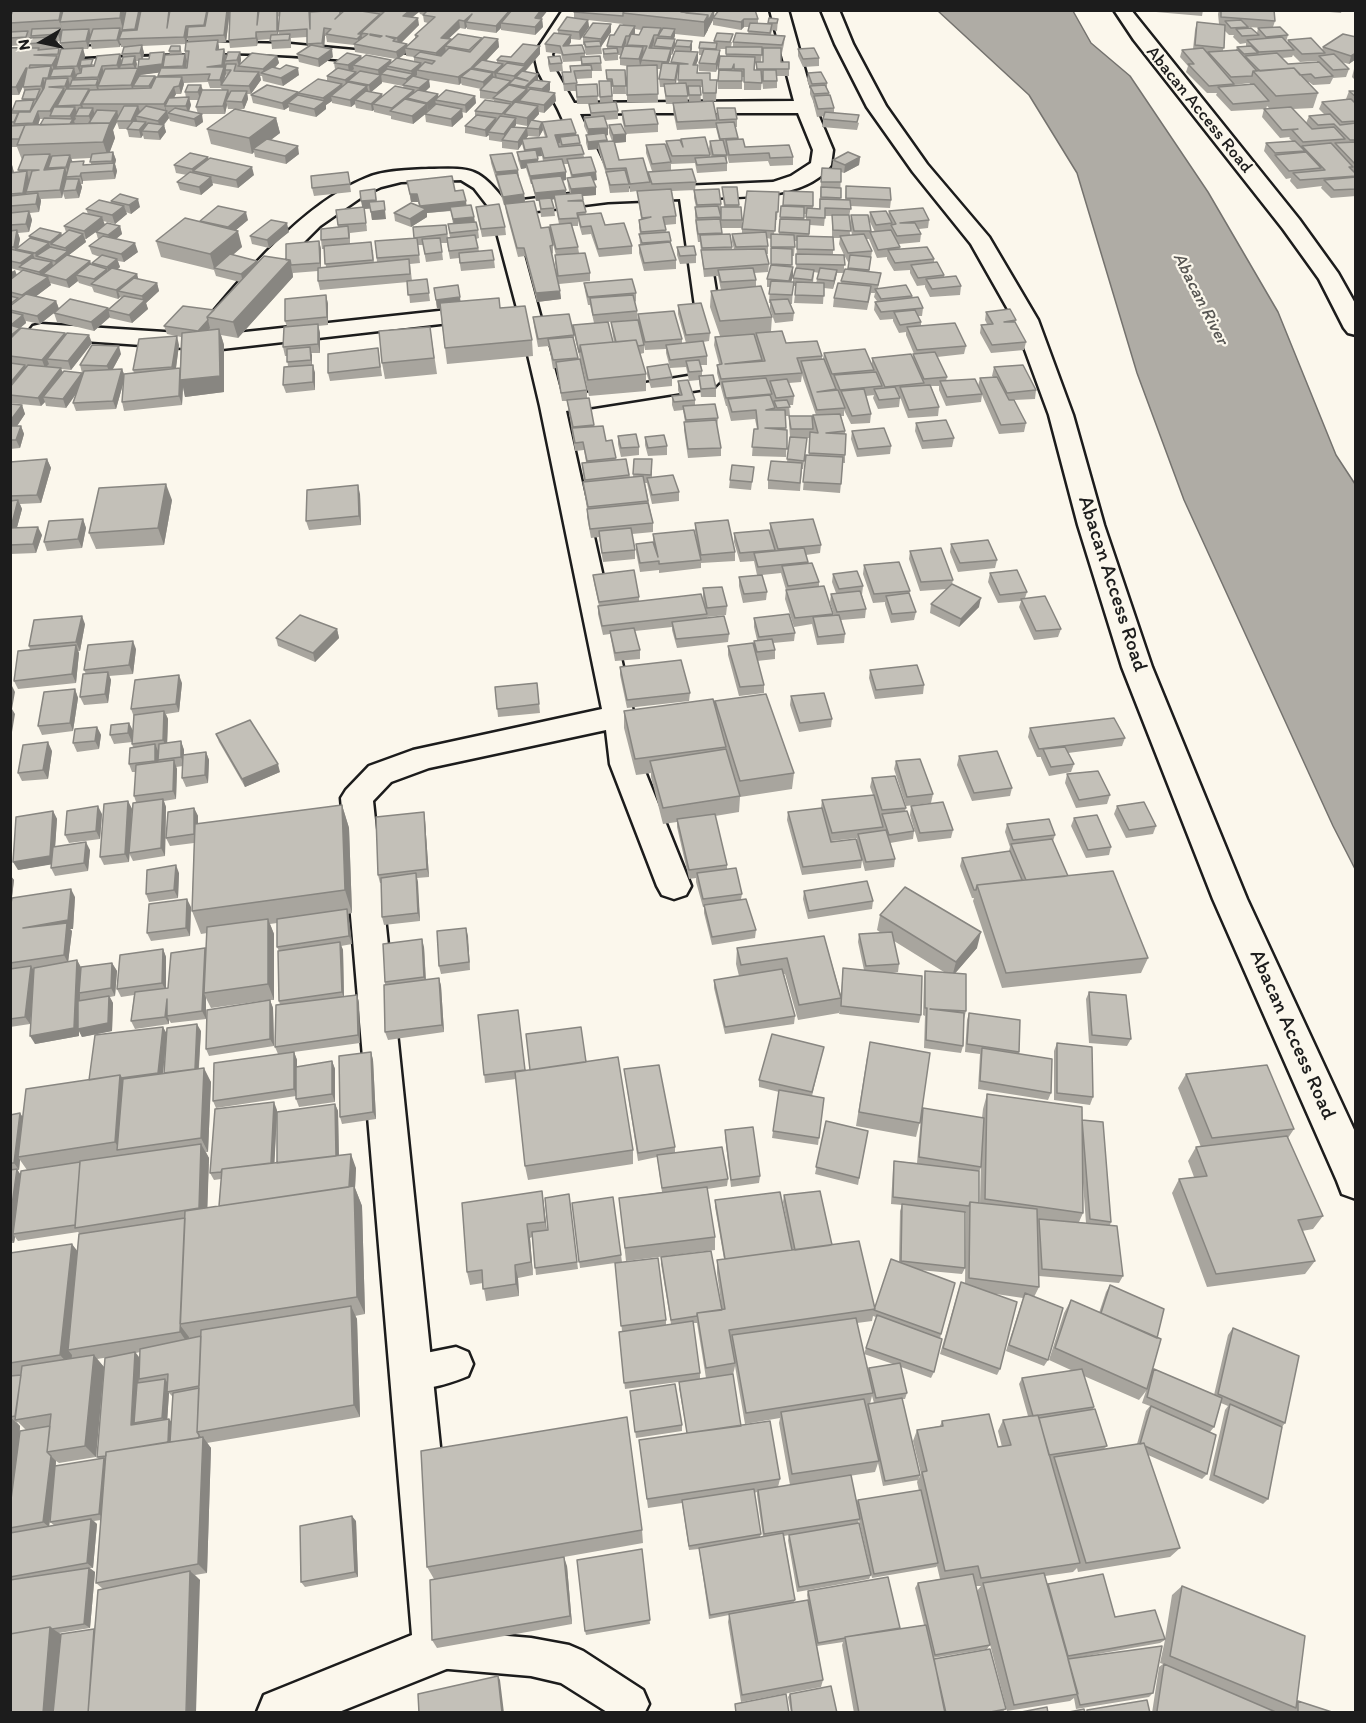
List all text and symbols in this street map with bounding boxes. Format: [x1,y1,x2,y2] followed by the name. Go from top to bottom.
[12,12,72,72] north arrow
[13,38,34,52] text: N
[1141,42,1257,178] street label: Abacan Access Road
[1168,249,1232,349] water label: Abacan River
[1072,493,1152,675] street label: Abacan Access Road
[1243,946,1341,1124] street label: Abacan Access Road

